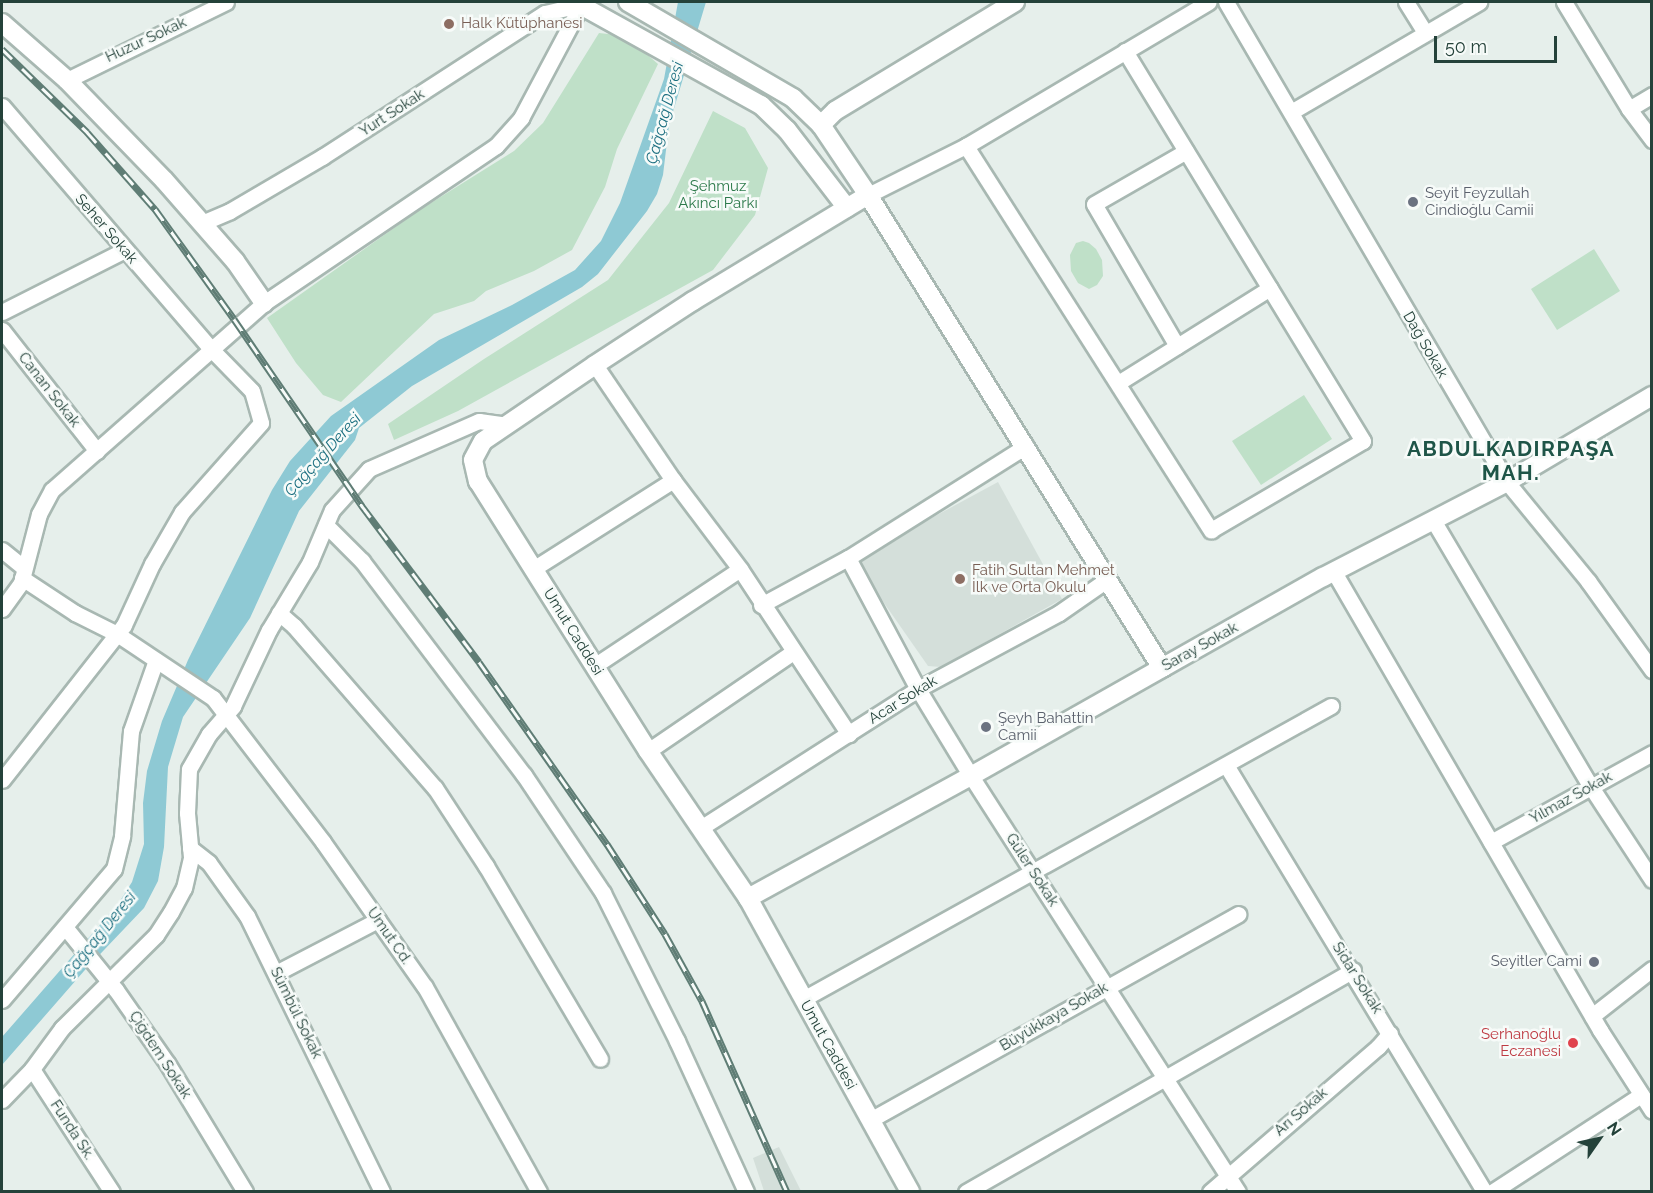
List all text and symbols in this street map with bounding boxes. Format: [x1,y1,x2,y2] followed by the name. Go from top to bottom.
[103,13,189,67] street label: Huzur Sokak
[461,15,582,33] place label: Halk Kütüphanesi
[442,17,456,31] marker: Halk Kütüphanesi
[1437,24,1560,62] scale bar
[1445,36,1487,57] text: 50 m
[642,60,688,166] water label: Çağçağ Deresi
[356,85,428,141] street label: Yurt Sokak
[678,177,758,212] park label: Şehmuz Akıncı Parkı
[1425,184,1534,219] place label: Seyit Feyzullah Cindioğlu Camii
[71,190,141,268] street label: Seher Sokak
[1406,195,1420,209] marker: Seyit Feyzullah Cindioğlu Camii
[1399,308,1451,382] street label: Dağ Sokak
[14,349,84,431] street label: Canan Sokak
[281,409,365,501] water label: Çağçağ Deresi
[1407,436,1615,486] district label: ABDULKADIRPAŞA MAH.
[972,561,1115,596] place label: Fatih Sultan Mehmet İlk ve Orta Okulu
[953,572,967,586] marker: Fatih Sultan Mehmet İlk ve Orta Okulu
[539,585,607,679] street label: Umut Caddesi
[1159,619,1241,675] street label: Saray Sokak
[865,672,941,728] street label: Acar Sokak
[998,709,1093,744] place label: Şeyh Bahattin Camii
[979,720,993,734] marker: Şeyh Bahattin Camii
[1527,768,1615,828] street label: Yılmaz Sokak
[1002,830,1062,910] street label: Güler Sokak
[59,888,141,982] water label: Çağçağ Deresi
[363,904,415,968] street label: Umut Cd.
[1328,939,1386,1017] street label: Sidar Sokak
[1490,953,1582,971] place label: Seyitler Cami
[1587,955,1601,969] marker: Seyitler Cami
[266,964,326,1062] street label: Sümbül Sokak
[997,979,1111,1055] street label: Büyükkaya Sokak
[796,997,860,1093] street label: Umut Caddesi
[125,1008,195,1102] street label: Çiğdem Sokak
[1481,1025,1561,1060] place label: Serhanoğlu Eczanesi
[1566,1036,1580,1050] marker: Serhanoğlu Eczanesi
[1271,1084,1331,1140] street label: Arı Sokak
[46,1097,98,1163] street label: Funda Sk.
[1569,1109,1629,1169] north arrow
[1603,1118,1626,1139] text: N

